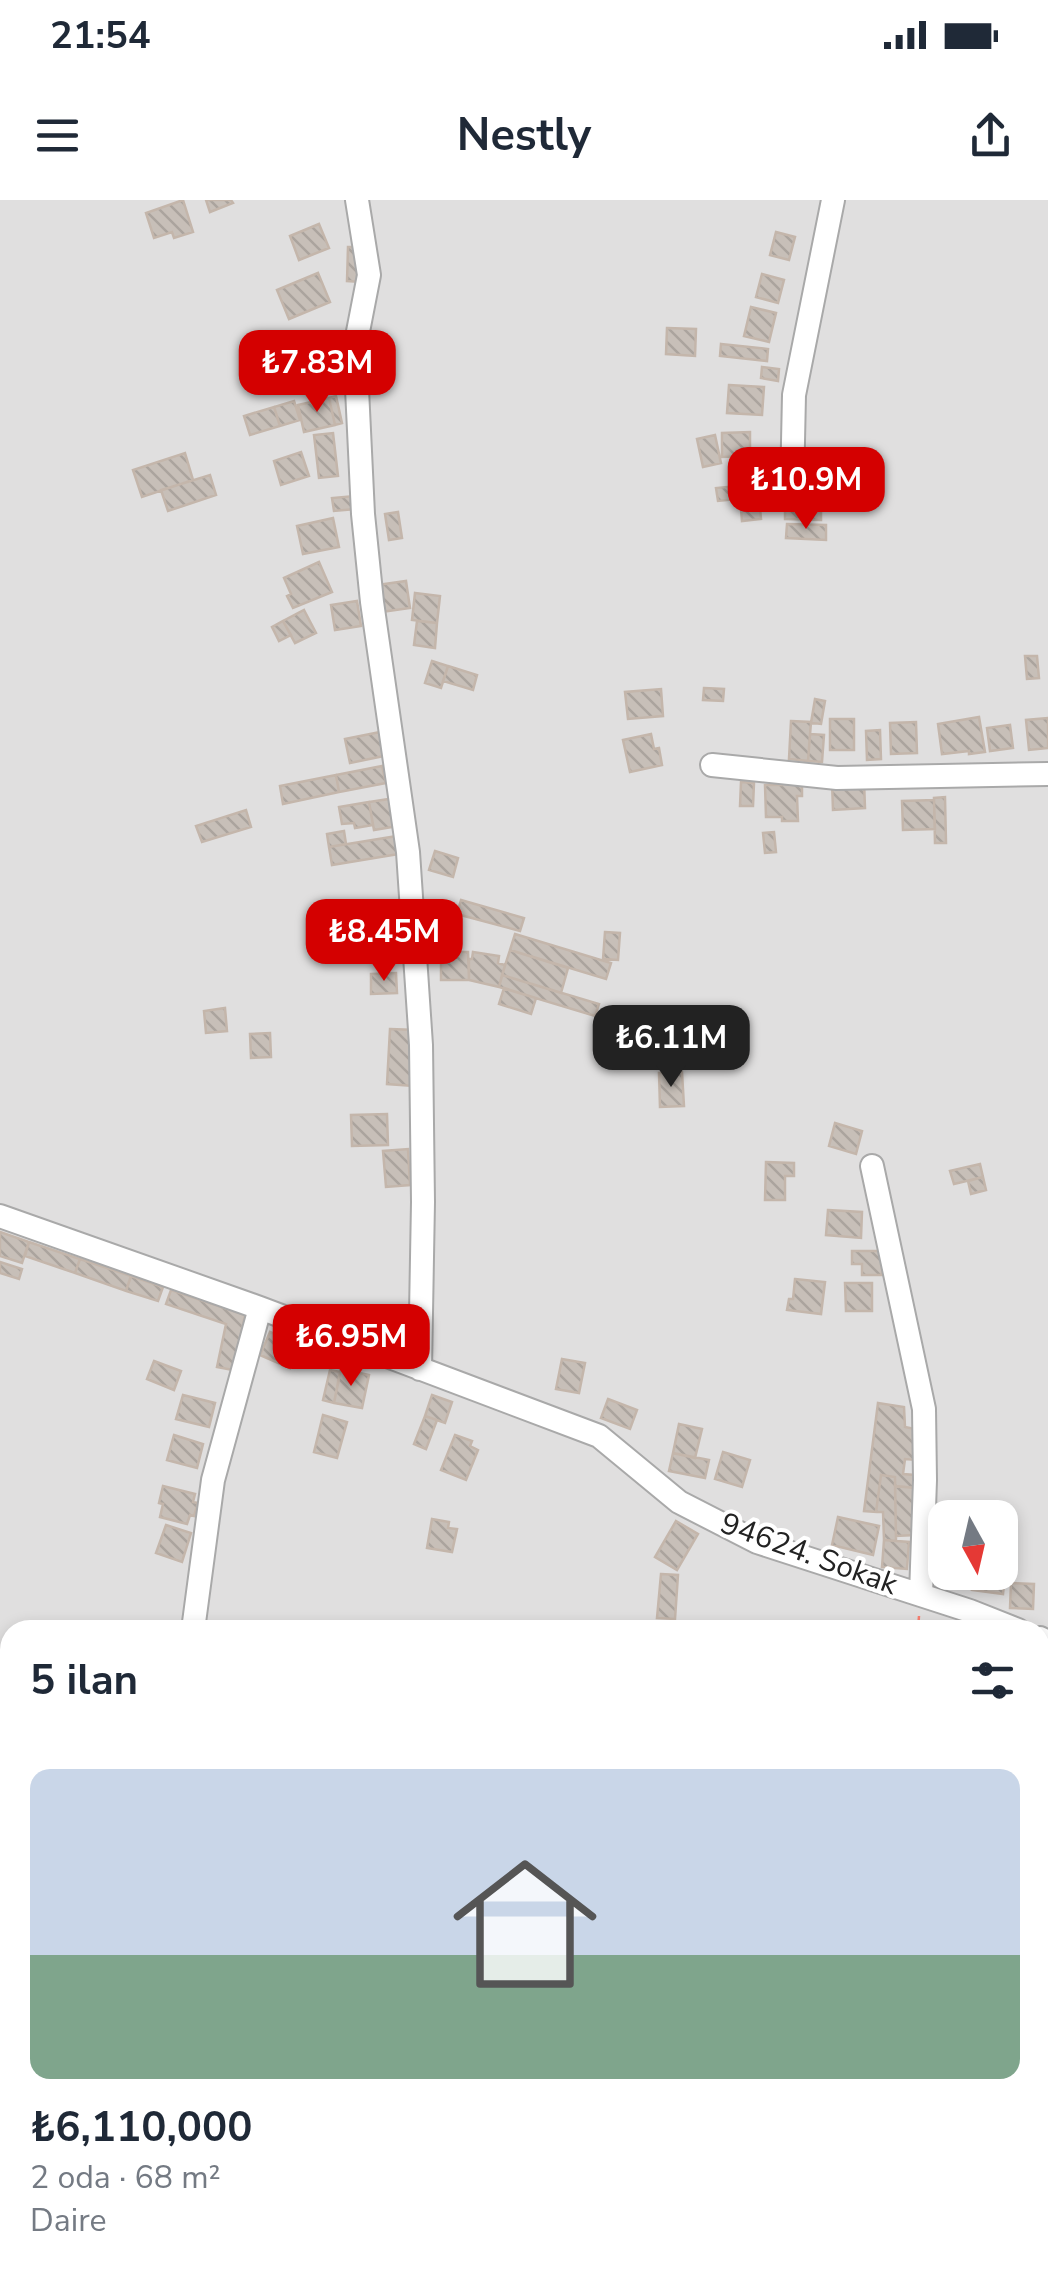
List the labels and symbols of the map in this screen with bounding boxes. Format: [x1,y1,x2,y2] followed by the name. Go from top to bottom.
[236,330,398,415] pin: ₺7.83M
[725,447,887,532] pin: ₺10.9M
[303,899,465,984] pin: ₺8.45M
[590,1005,752,1090] pin: ₺6.11M
[270,1304,432,1389] pin: ₺6.95M
[928,1500,1018,1590] north arrow
[715,1503,904,1605] street label: 94624. Sokak

